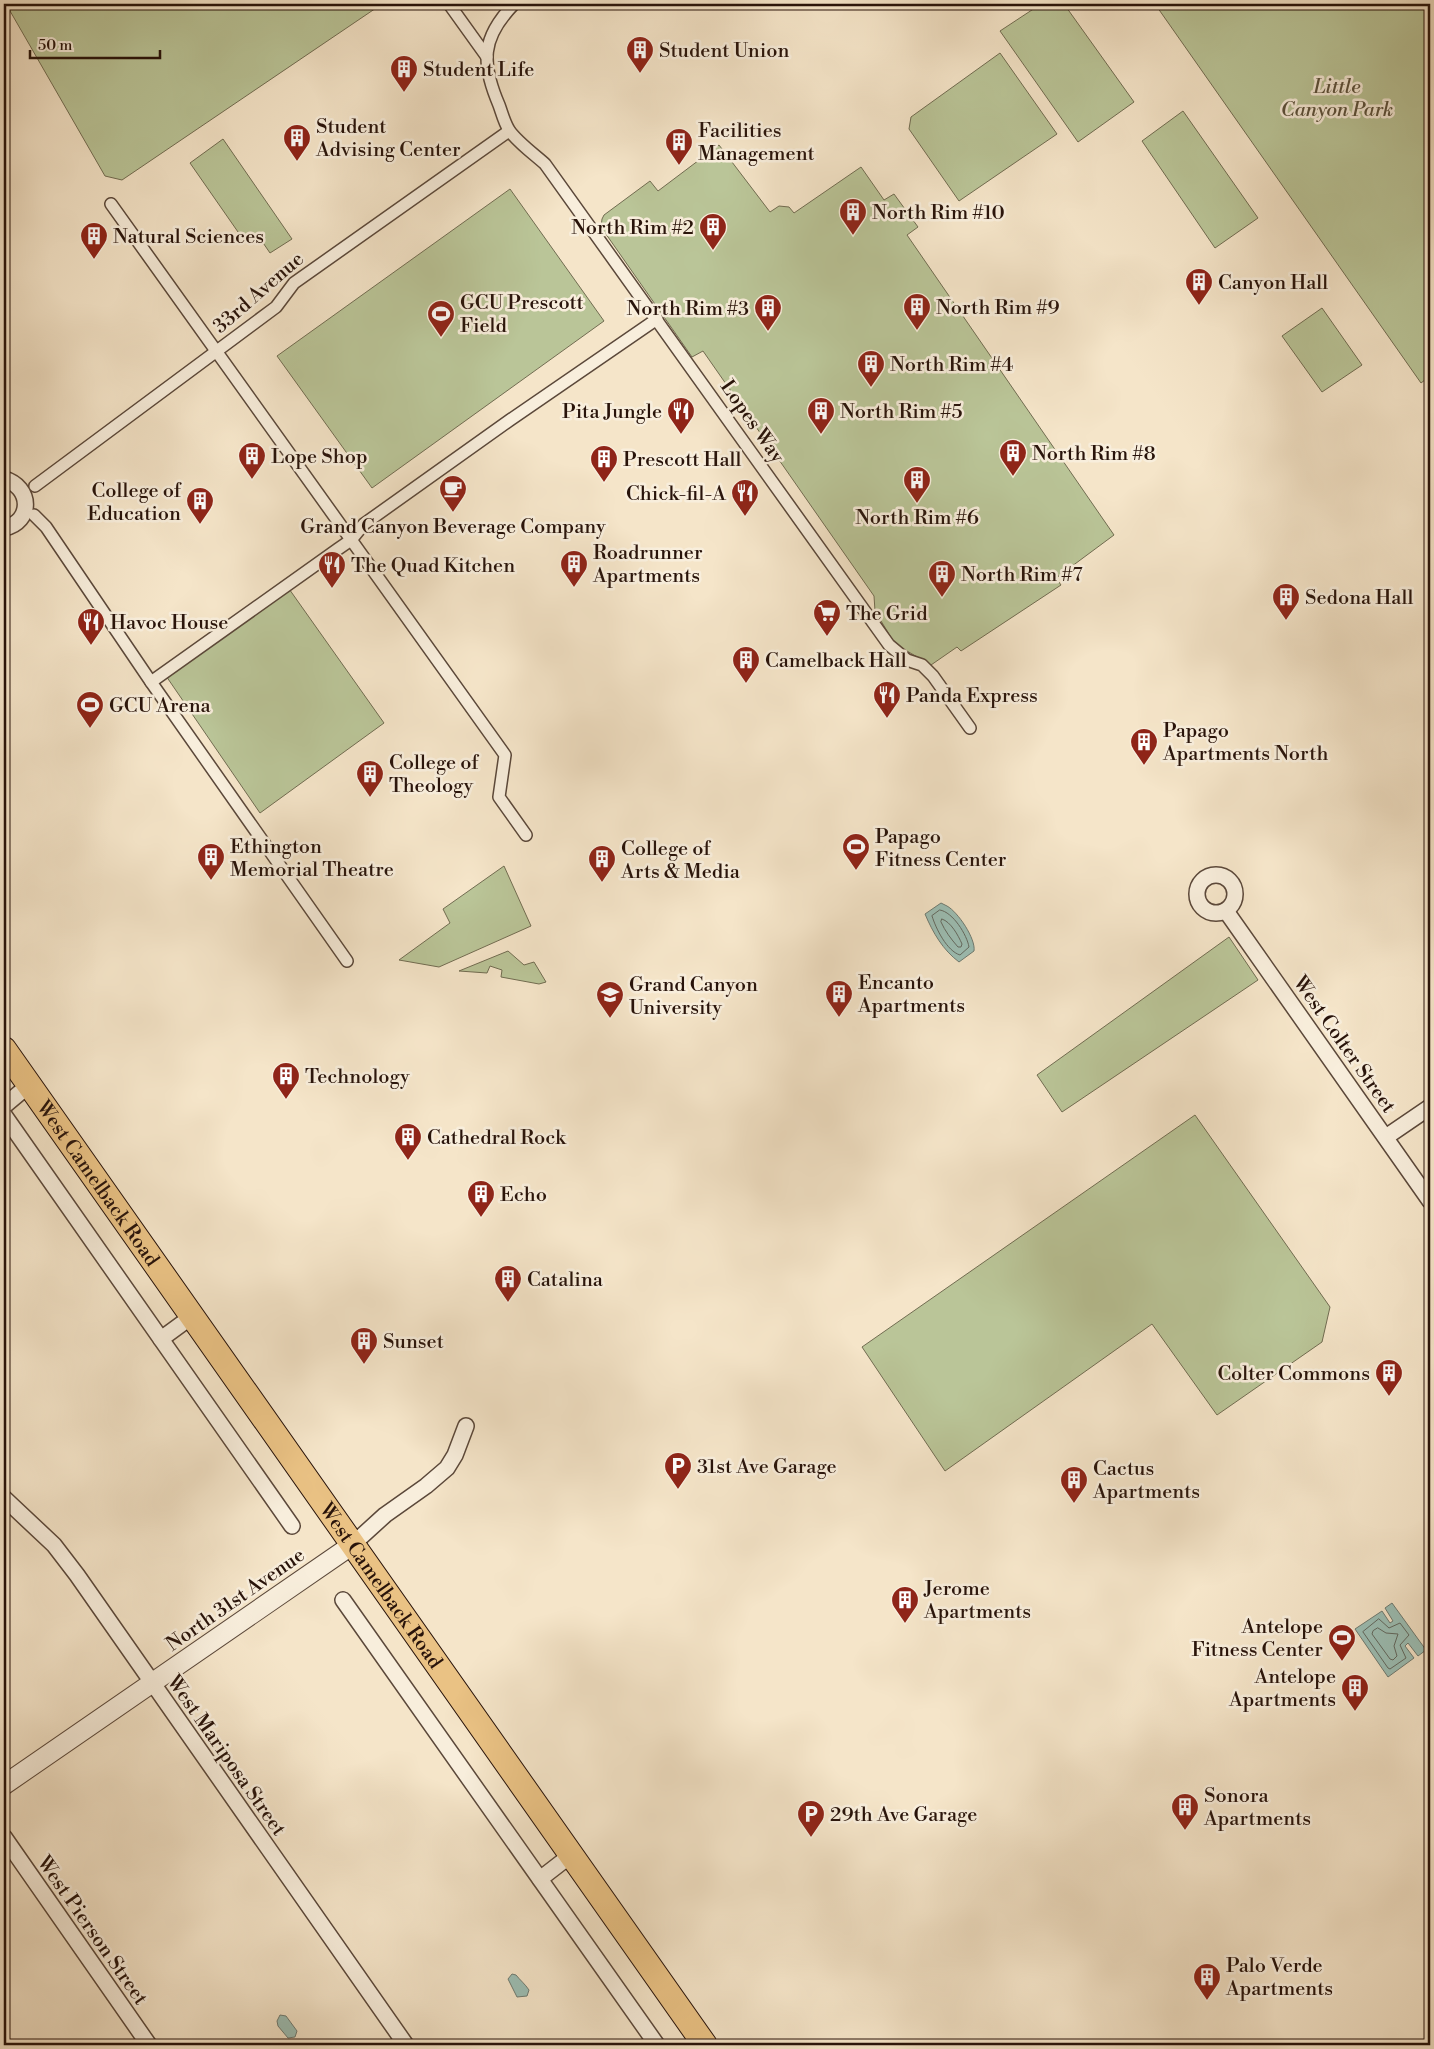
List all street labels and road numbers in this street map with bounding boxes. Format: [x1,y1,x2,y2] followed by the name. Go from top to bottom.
[209,247,309,339] street label: 33rd Avenue
[714,376,790,468] street label: Lopes Way
[1286,970,1400,1118] street label: West Colter Street
[30,1095,164,1272] street label: West Camelback Road
[313,1498,448,1675] street label: West Camelback Road
[162,1543,310,1657] street label: North 31st Avenue
[160,1670,291,1841] street label: West Mariposa Street
[30,1851,153,2010] street label: West Pierson Street

